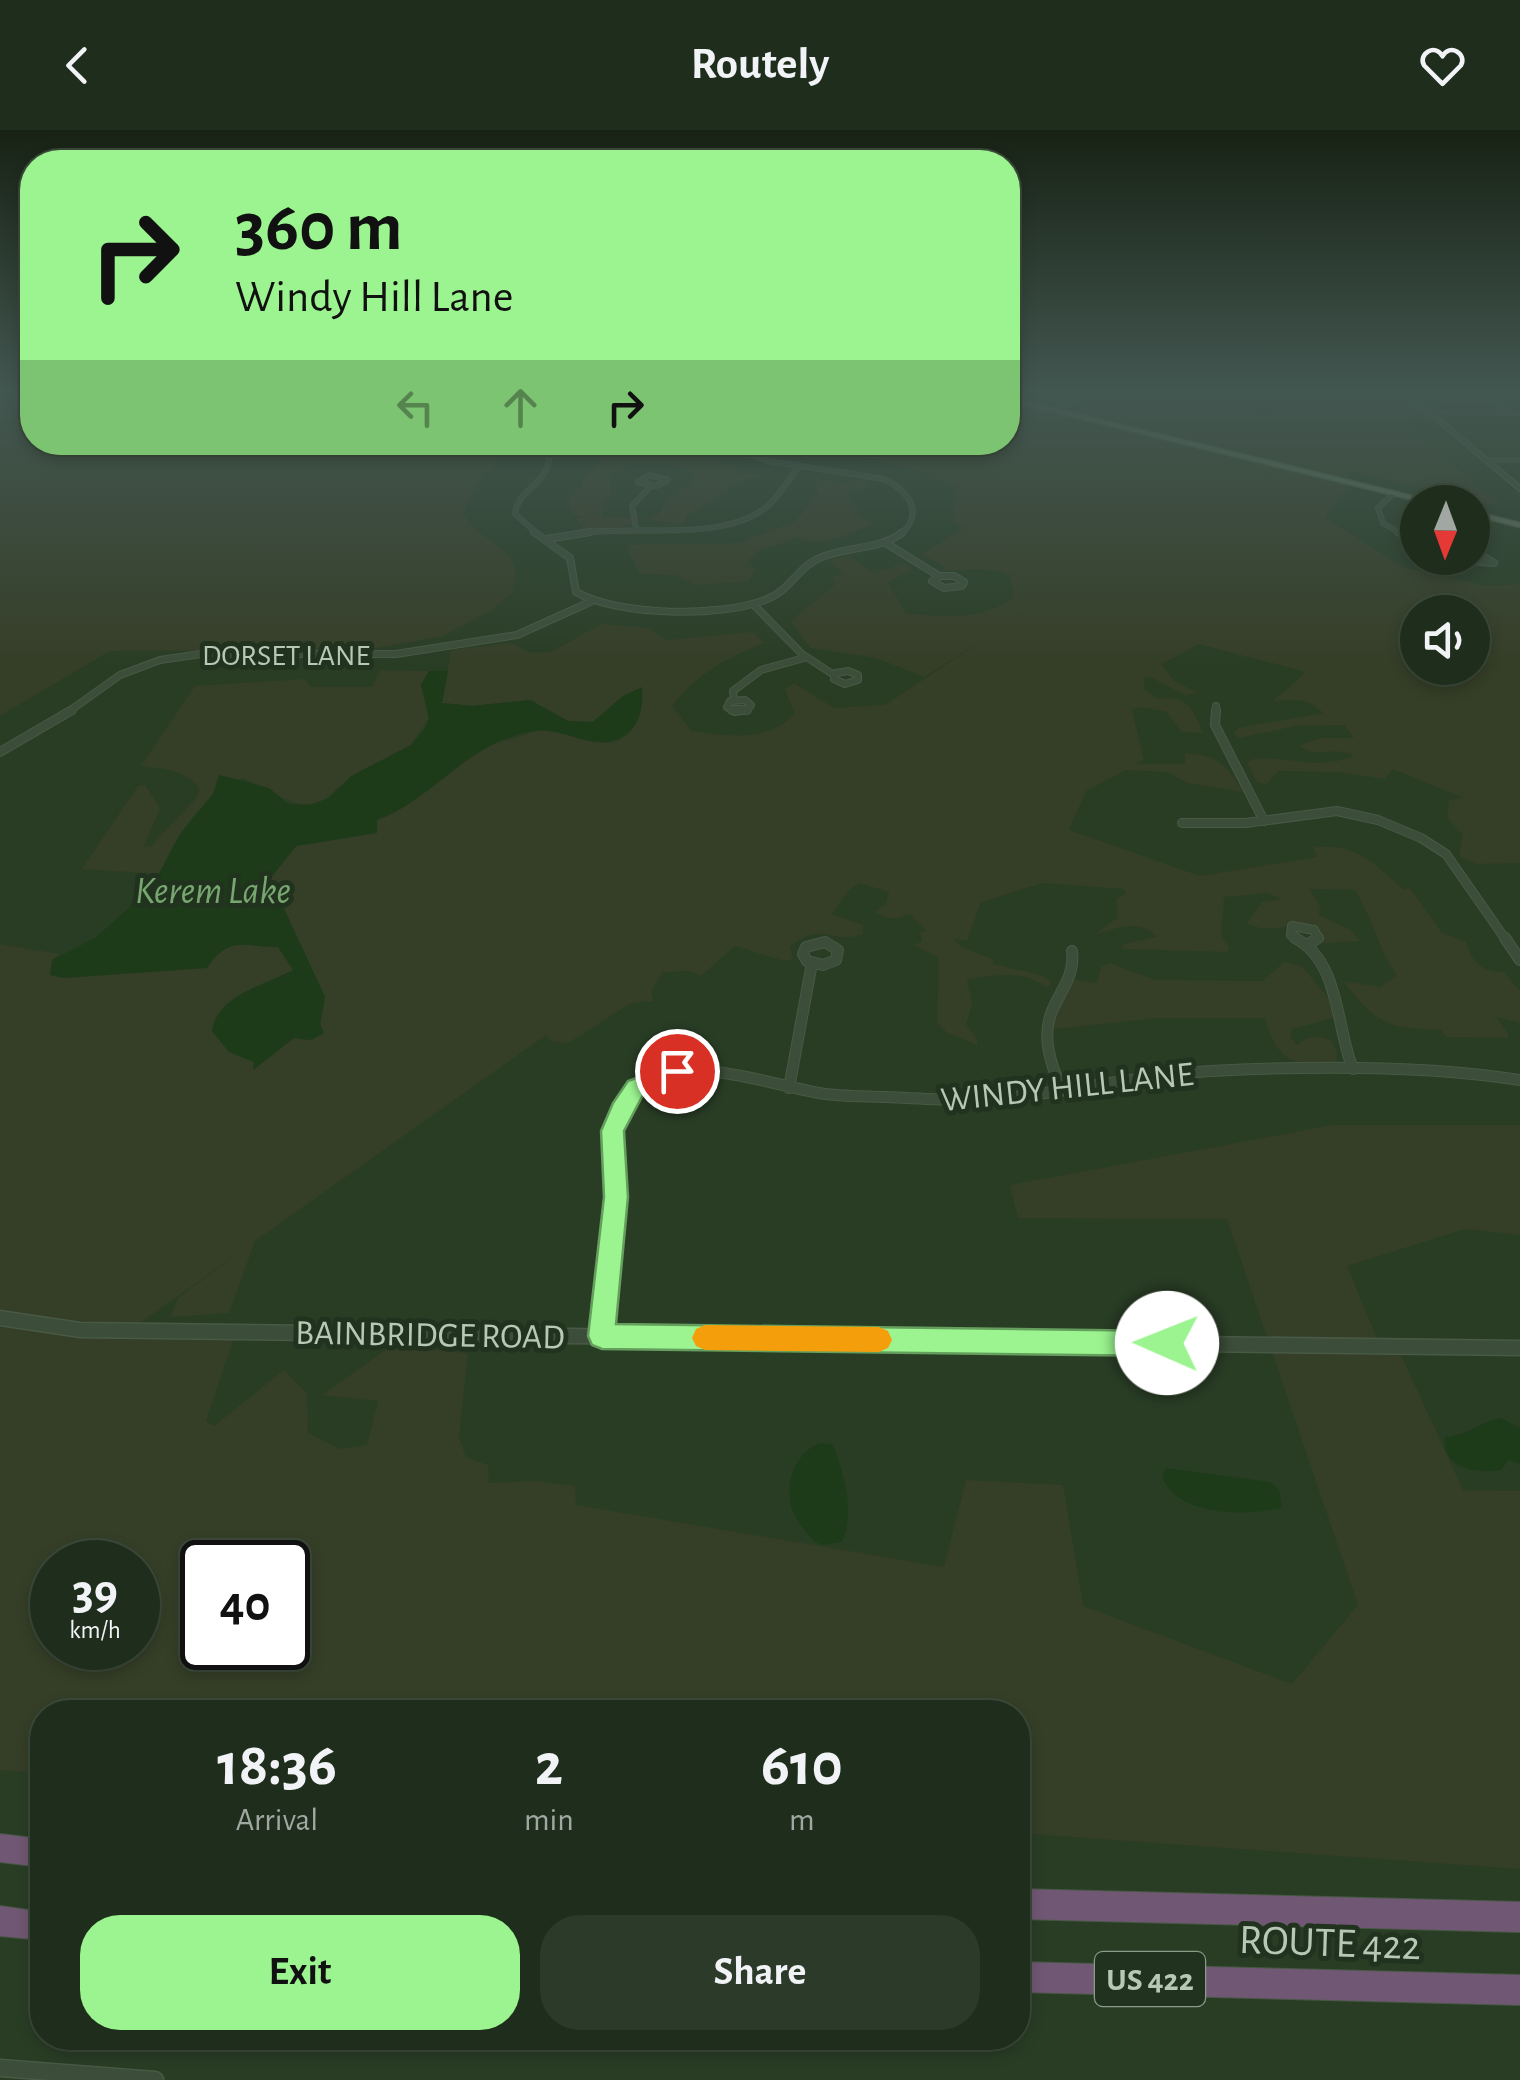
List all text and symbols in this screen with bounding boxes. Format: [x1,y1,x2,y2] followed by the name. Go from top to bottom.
[50,38,105,93] icon: back
[1415,38,1470,93] icon: heart
[691,42,829,87] text: Routely
[70,190,200,320] icon: right
[235,193,403,263] text: 360 m
[235,275,514,320] text: Windy Hill Lane
[388,380,443,435] icon: left
[493,380,548,435] icon: ahead
[598,380,653,435] icon: right
[1400,485,1490,575] north arrow
[1400,485,1490,685] map controls
[1400,595,1490,685] button: sound
[202,641,370,671] street label: DORSET LANE
[135,873,291,911] water label: Kerem Lake
[635,1029,720,1114] pin
[650,1044,705,1099] icon: arrive
[939,1057,1195,1118] street label: WINDY HILL LANE
[1115,1291,1219,1395] position arrow
[295,1316,565,1355] street label: BAINBRIDGE ROAD
[180,1540,310,1670] speed limit sign: 40
[72,1568,118,1618] text: 39
[69,1618,121,1643] text: km/h
[217,1736,337,1796] text: 18:36
[535,1736,563,1796] text: 2
[761,1736,843,1796] text: 610
[236,1804,318,1836] text: Arrival
[524,1804,574,1836] text: min
[789,1804,815,1836] text: m
[80,1915,520,2030] button: Exit
[540,1915,980,2030] button: Share
[1238,1919,1422,1967] street label: ROUTE 422
[1095,1952,1205,2006] road number: US 422

